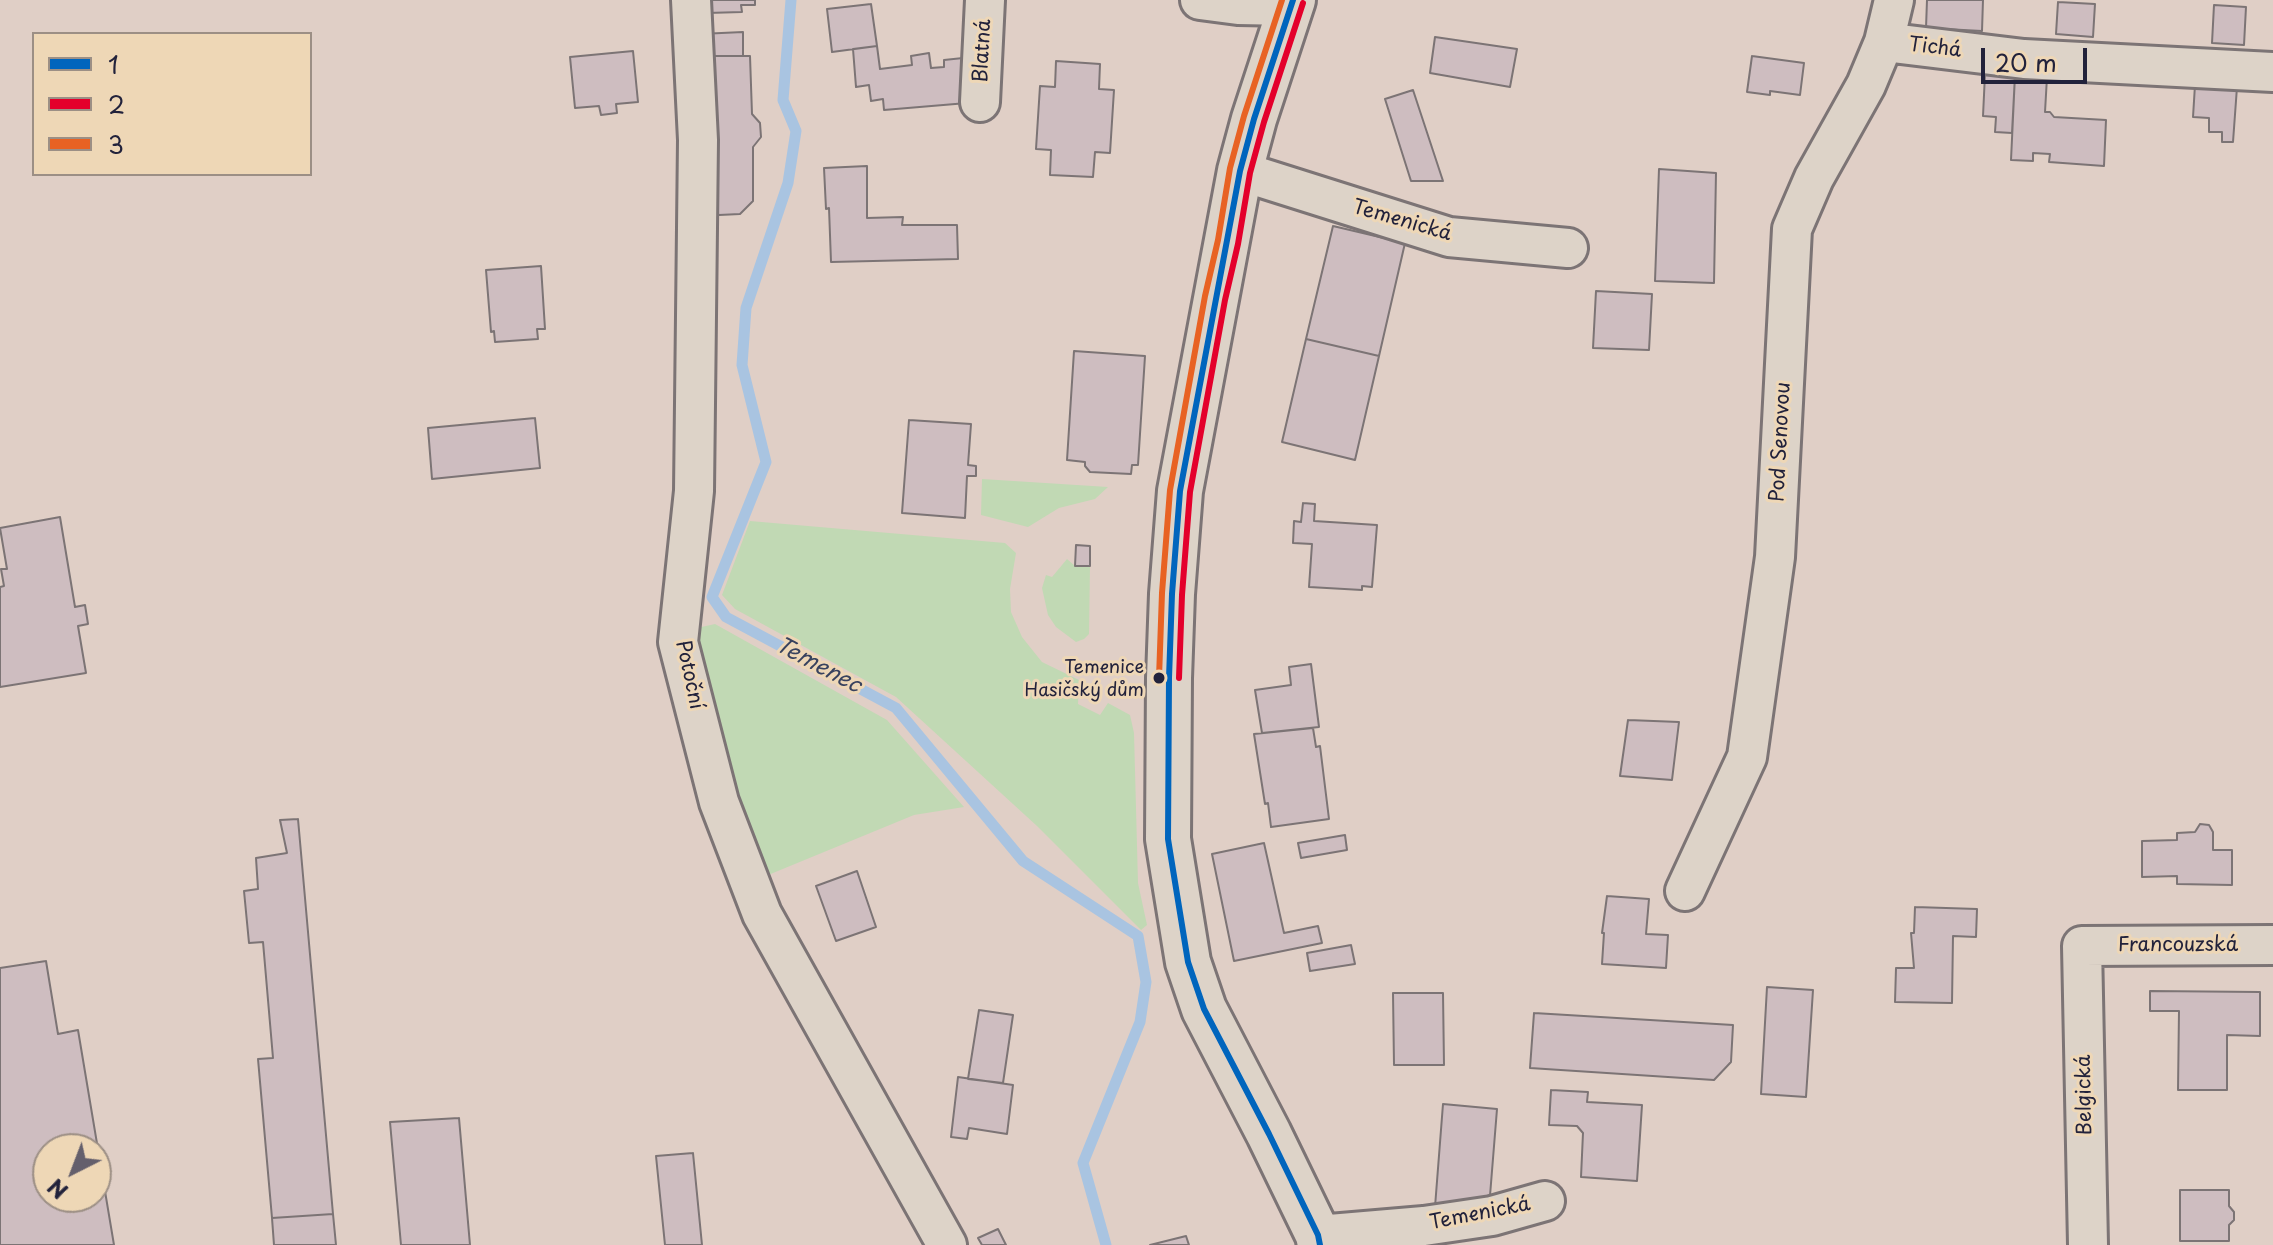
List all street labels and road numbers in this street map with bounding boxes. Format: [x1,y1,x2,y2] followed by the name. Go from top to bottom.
[969,19,997,83] street label: Blatná
[1907,33,1963,63] street label: Tichá
[1350,195,1454,247] street label: Temenická
[1766,381,1796,503] street label: Pod Senovou
[670,638,708,712] street label: Potoční
[2118,933,2238,957] street label: Francouzská
[2072,1054,2098,1136] street label: Belgická
[1428,1192,1532,1236] street label: Temenická

